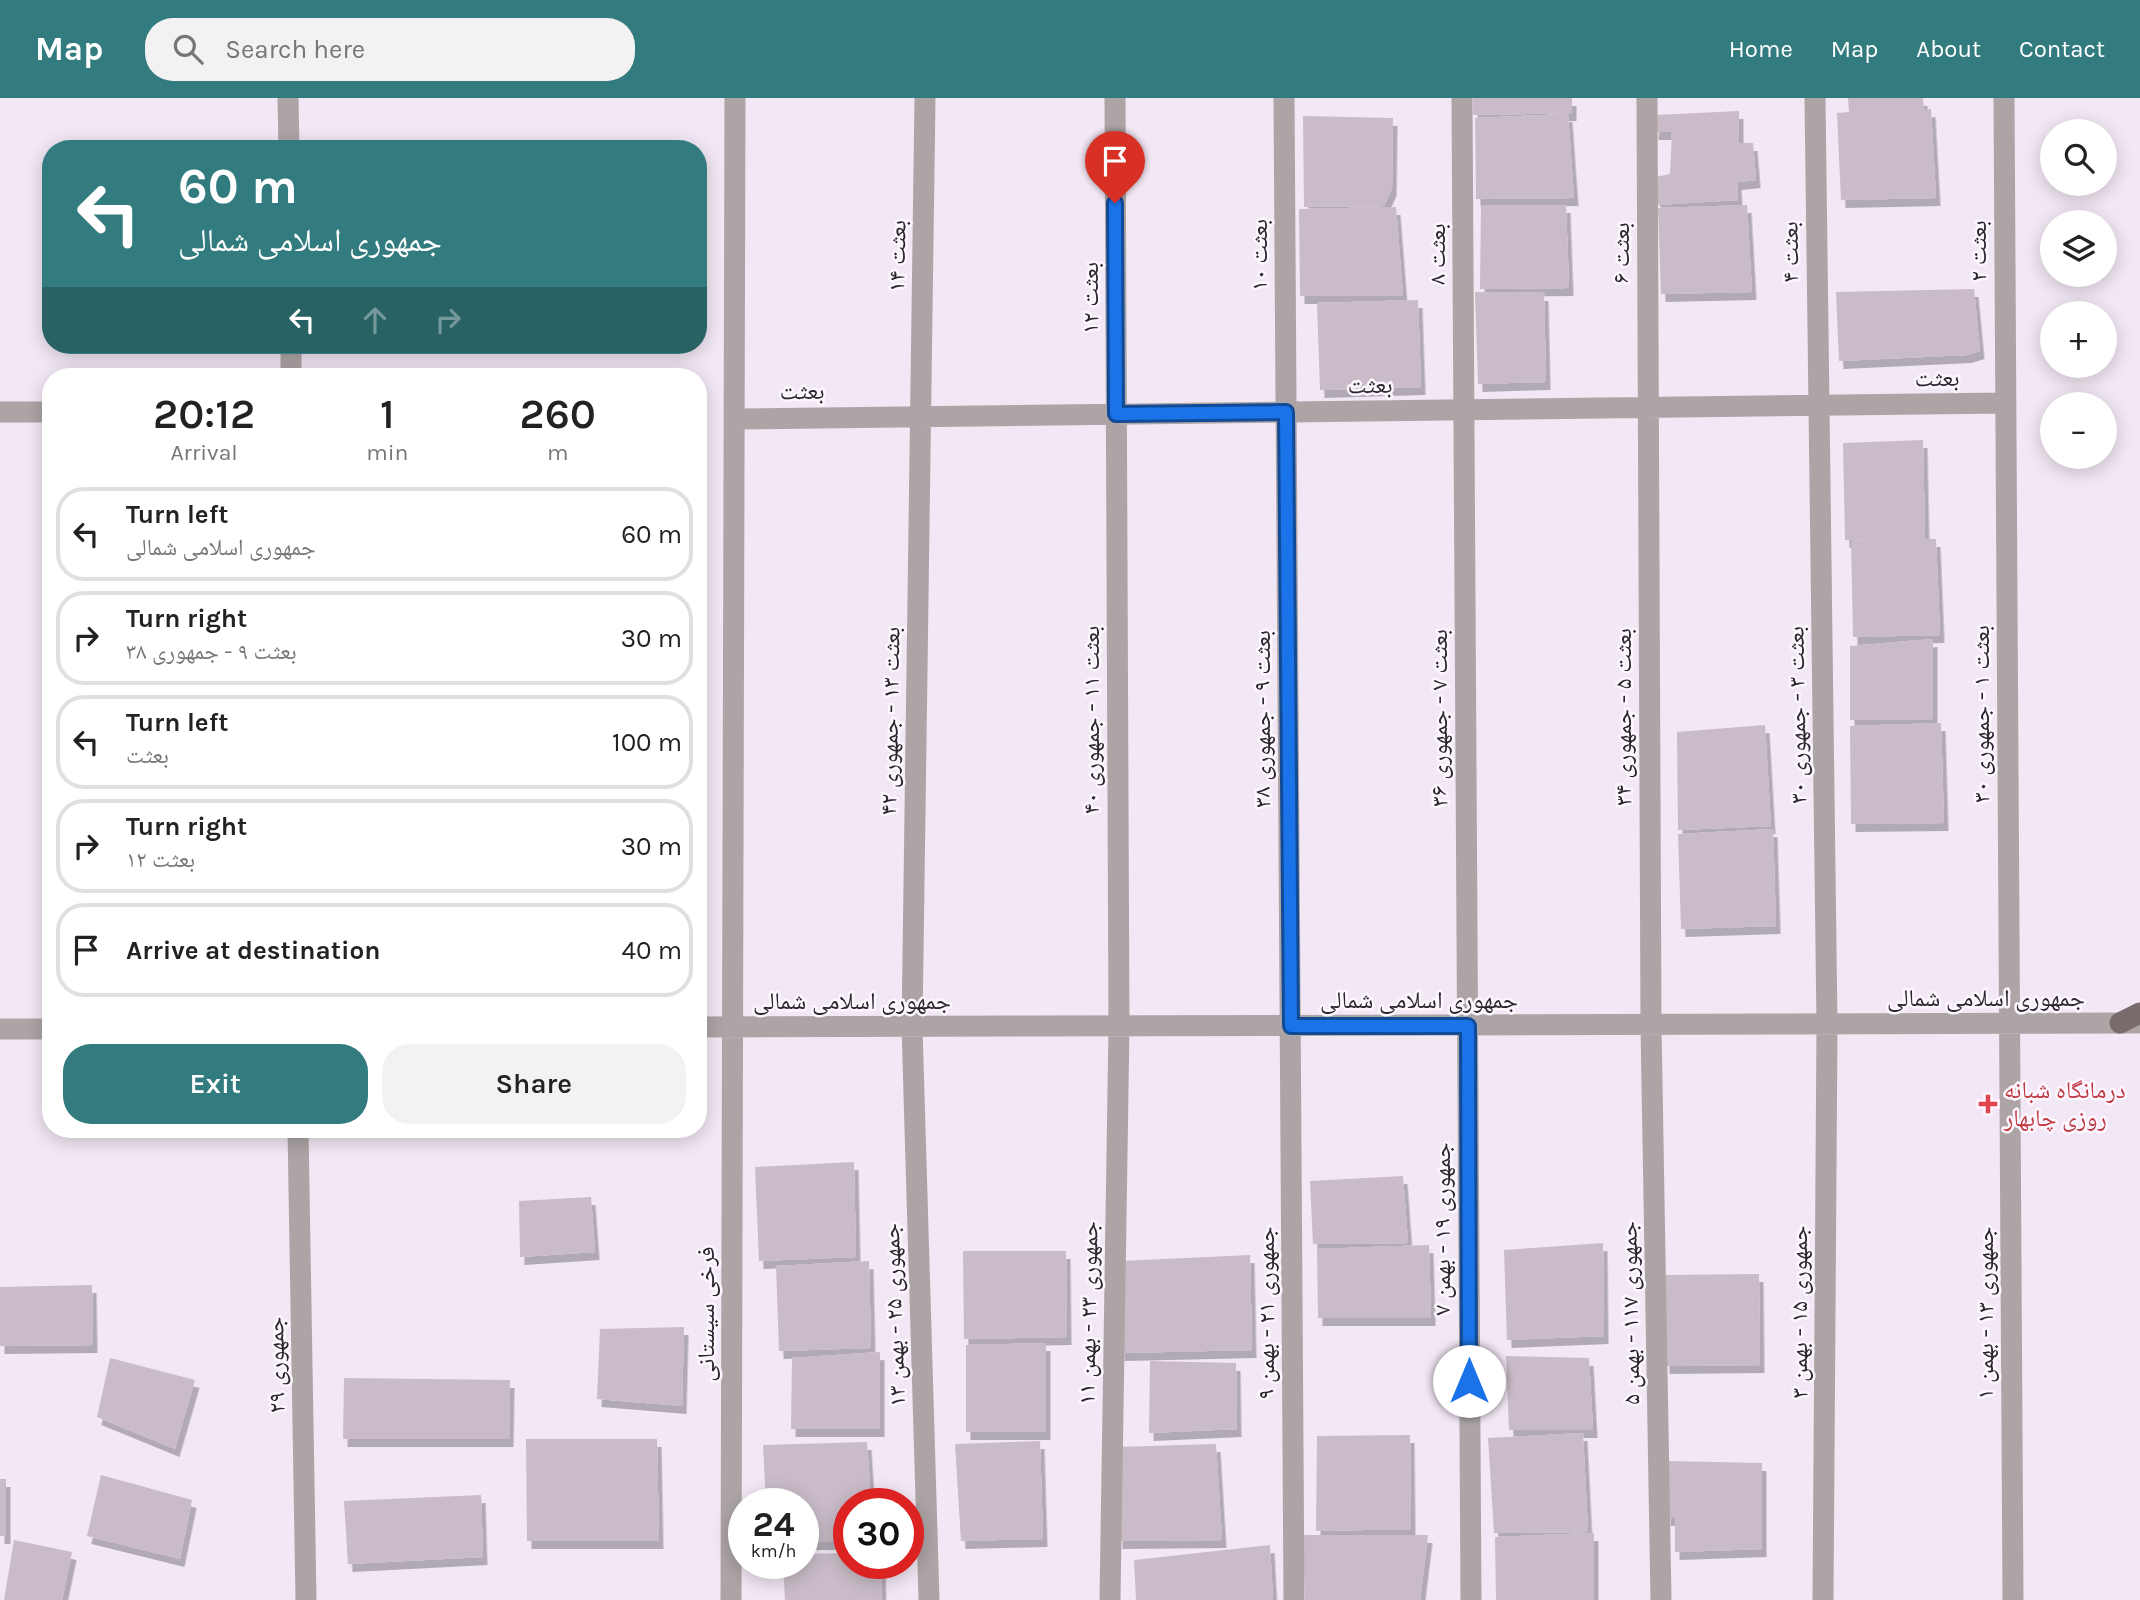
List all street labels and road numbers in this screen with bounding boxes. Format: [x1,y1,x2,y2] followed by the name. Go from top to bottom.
[1245,219,1273,291] street label: بعثت ۱۰
[882,220,912,292] street label: بعثت ۱۴
[1964,220,1992,282] street label: بعثت ۲
[1775,221,1805,283] street label: بعثت ۴
[1607,222,1635,284] street label: بعثت ۶
[1423,223,1451,285] street label: بعثت ۸
[1076,262,1104,334] street label: بعثت ۱۲
[1914,364,1960,392] street label: بعثت
[1347,371,1393,399] street label: بعثت
[779,377,825,405] street label: بعثت
[1967,625,1995,803] street label: بعثت ۱ - جمهوری ۳۰
[874,626,906,816] street label: بعثت ۱۳ - جمهوری ۴۲
[1077,626,1105,814] street label: بعثت ۱۱ - جمهوری ۴۰
[1781,626,1813,804] street label: بعثت ۳ - جمهوری ۳۰
[1609,628,1637,806] street label: بعثت ۵ - جمهوری ۳۴
[1425,629,1453,807] street label: بعثت ۷ - جمهوری ۳۶
[1248,630,1276,808] street label: بعثت ۹ - جمهوری ۳۸
[1887,984,2085,1012] street label: جمهوری اسلامی شمالی
[1320,986,1518,1014] street label: جمهوری اسلامی شمالی
[753,987,951,1015] street label: جمهوری اسلامی شمالی
[1428,1143,1456,1315] street label: جمهوری ۱۹ - بهمن ۷
[1072,1221,1104,1405] street label: جمهوری ۲۳ - بهمن ۱۱
[1614,1221,1646,1405] street label: جمهوری ۱۱۷ - بهمن ۵
[877,1223,911,1407] street label: جمهوری ۲۵ - بهمن ۱۳
[1785,1226,1813,1398] street label: جمهوری ۱۵ - بهمن ۳
[1252,1227,1280,1399] street label: جمهوری ۲۱ - بهمن ۹
[1971,1227,1999,1399] street label: جمهوری ۱۳ - بهمن ۱
[692,1246,720,1382] street label: فرخی سیستانی
[261,1316,291,1414] street label: جمهوری ۲۹

